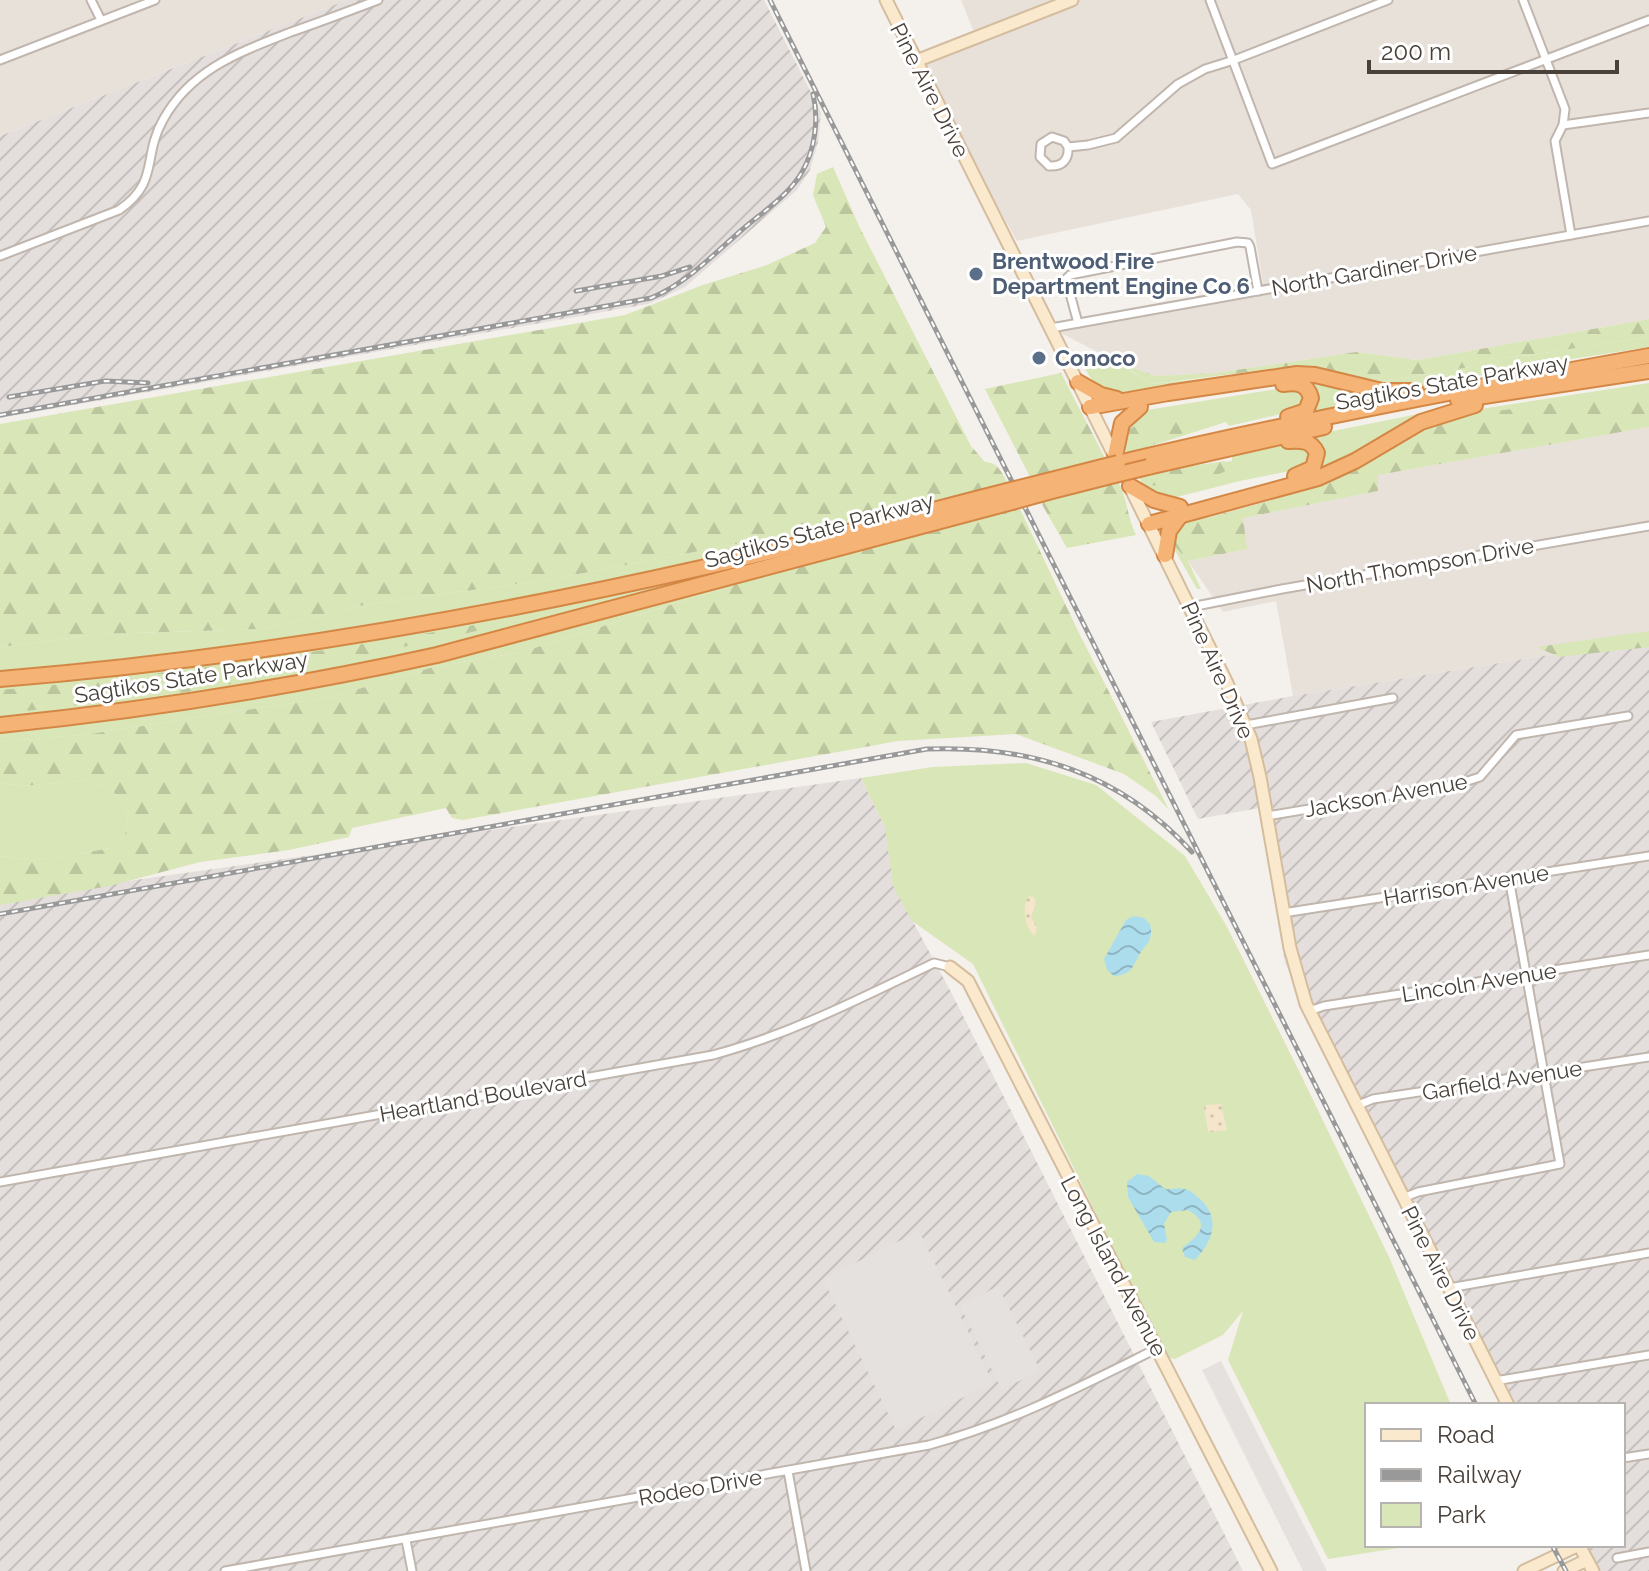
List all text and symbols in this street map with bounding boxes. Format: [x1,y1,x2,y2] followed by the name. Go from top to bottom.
[885,19,975,162] street label: Pine Aire Drive
[1369,24,1617,74] scale bar
[1381,37,1451,66] text: 200 m
[1269,239,1479,301] street label: North Gardiner Drive
[992,248,1250,299] place label: Brentwood Fire Department Engine Co 6
[967,265,985,283] marker: Brentwood Fire Department Engine Co 6
[1055,345,1136,371] place label: Conoco
[1030,349,1048,367] marker: Conoco
[1334,349,1570,415] street label: Sagtikos State Parkway
[702,487,936,573] street label: Sagtikos State Parkway
[1304,532,1536,598] street label: North Thompson Drive
[1176,597,1260,743] street label: Pine Aire Drive
[73,646,310,708] street label: Sagtikos State Parkway
[1303,768,1469,822] street label: Jackson Avenue
[1381,859,1551,911] street label: Harrison Avenue
[1400,957,1558,1007] street label: Lincoln Avenue
[1420,1055,1584,1105] street label: Garfield Avenue
[377,1065,589,1127] street label: Heartland Boulevard
[1056,1171,1173,1361] street label: Long Island Avenue
[1396,1202,1486,1345] street label: Pine Aire Drive
[1365,1403,1625,1547] legend
[1437,1420,1495,1449] text: Road
[1437,1460,1522,1489] text: Railway
[636,1463,764,1511] street label: Rodeo Drive
[1437,1500,1486,1529] text: Park

